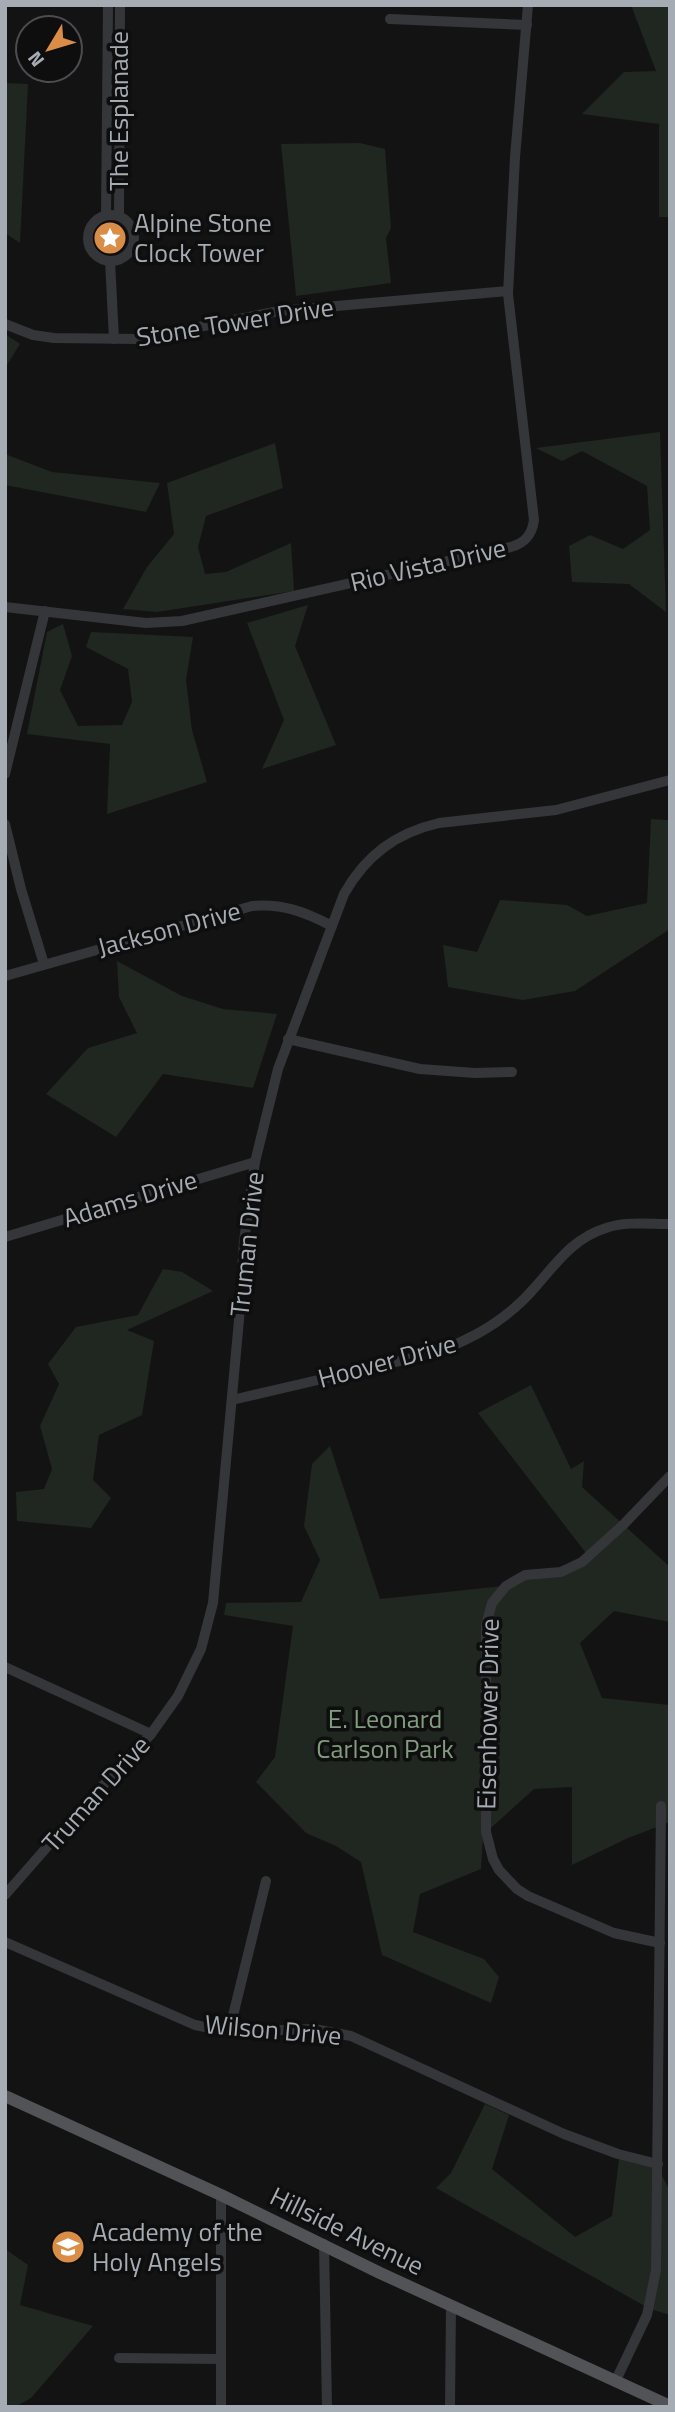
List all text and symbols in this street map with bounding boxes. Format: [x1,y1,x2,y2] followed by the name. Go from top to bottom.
[14,14,84,84] north arrow
[99,31,138,191] street label: The Esplanade
[20,46,51,74] text: N
[134,203,272,272] place label: Alpine Stone Clock Tower
[91,219,129,257] place icon: Alpine Stone Clock Tower
[134,287,336,356] street label: Stone Tower Drive
[346,528,510,601] street label: Rio Vista Drive
[93,891,245,966] street label: Jackson Drive
[58,1160,202,1237] street label: Adams Drive
[220,1170,274,1318] street label: Truman Drive
[313,1323,460,1398] street label: Hoover Drive
[466,1618,509,1810] street label: Eisenhower Drive
[316,1699,454,1768] park label: E. Leonard Carlson Park
[32,1727,159,1861] street label: Truman Drive
[203,2004,343,2055] street label: Wilson Drive
[264,2176,431,2285] street label: Hillside Avenue
[92,2212,263,2281] place label: Academy of the Holy Angels
[49,2228,87,2266] school or university icon: Academy of the Holy Angels

